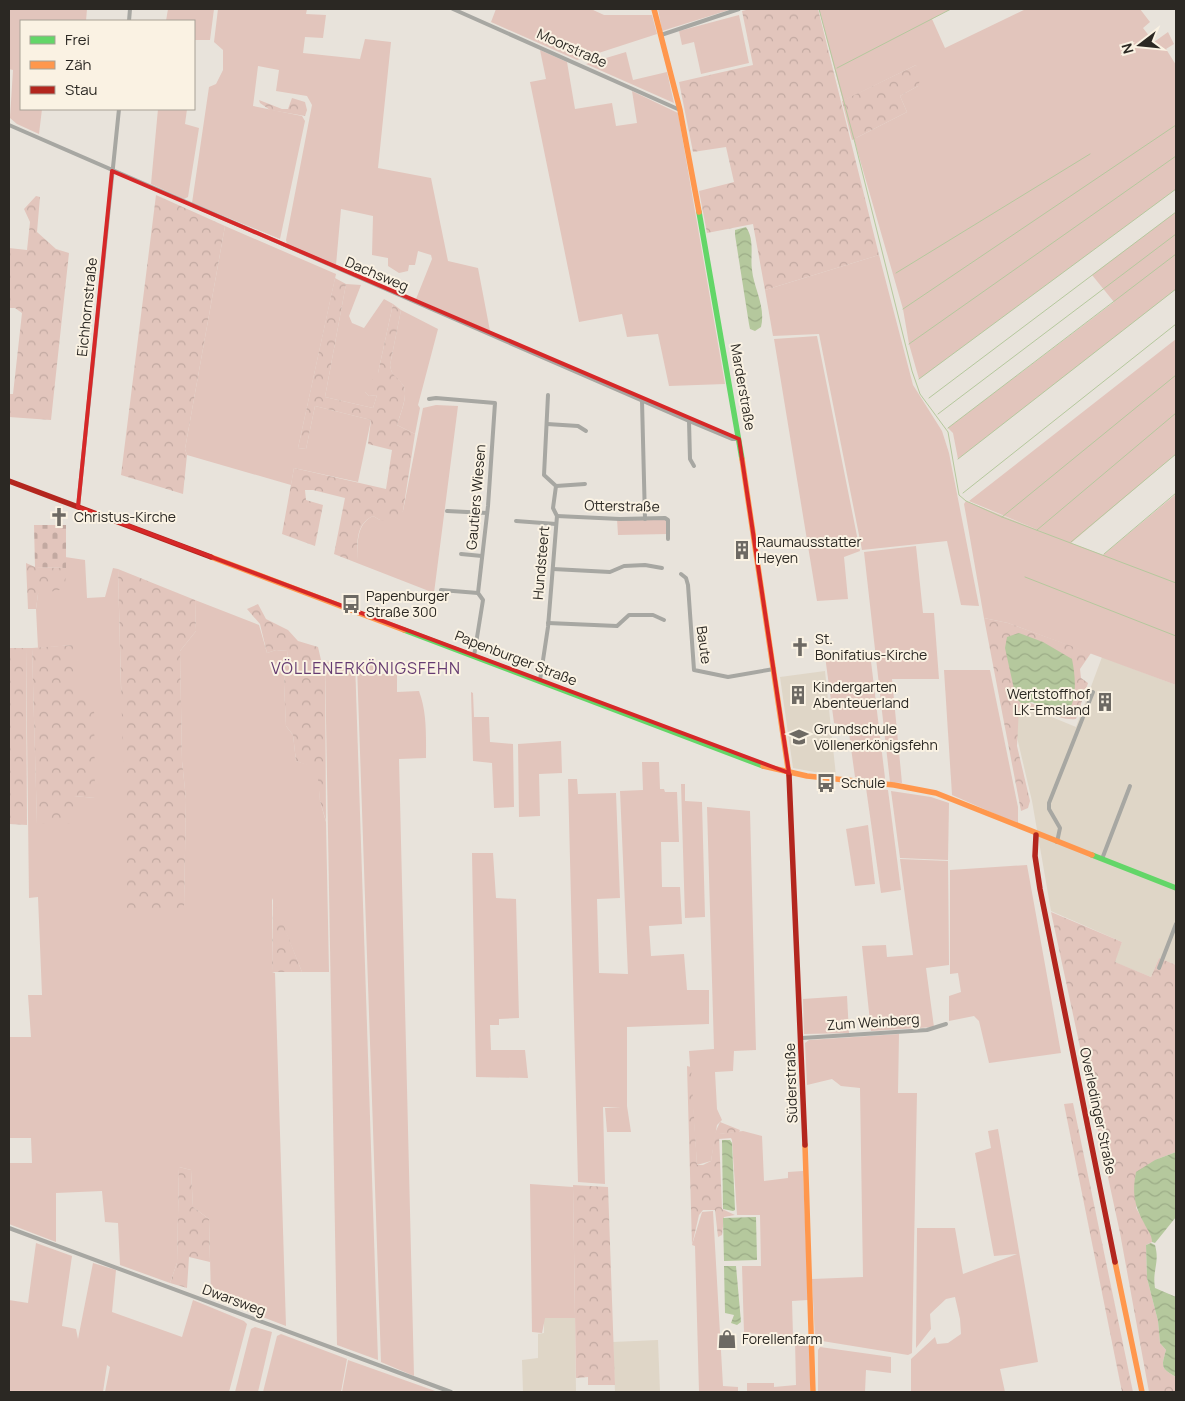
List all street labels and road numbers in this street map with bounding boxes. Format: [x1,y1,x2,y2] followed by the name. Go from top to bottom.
[534,24,610,72] street label: Moorstraße
[343,252,412,295] street label: Dachsweg
[72,257,101,357] street label: Eichhornstraße
[727,342,760,432] street label: Marderstraße
[461,443,490,551] street label: Gautiers Wiesen
[584,495,660,516] street label: Otterstraße
[528,525,553,601] street label: Hundsteert
[452,625,580,690] street label: Papenburger Straße
[692,625,717,665] street label: Baute
[826,1009,920,1034] street label: Zum Weinberg
[780,1043,801,1123] street label: Süderstraße
[1076,1046,1121,1176] street label: Overledinger Straße
[200,1279,269,1320] street label: Dwarsweg

